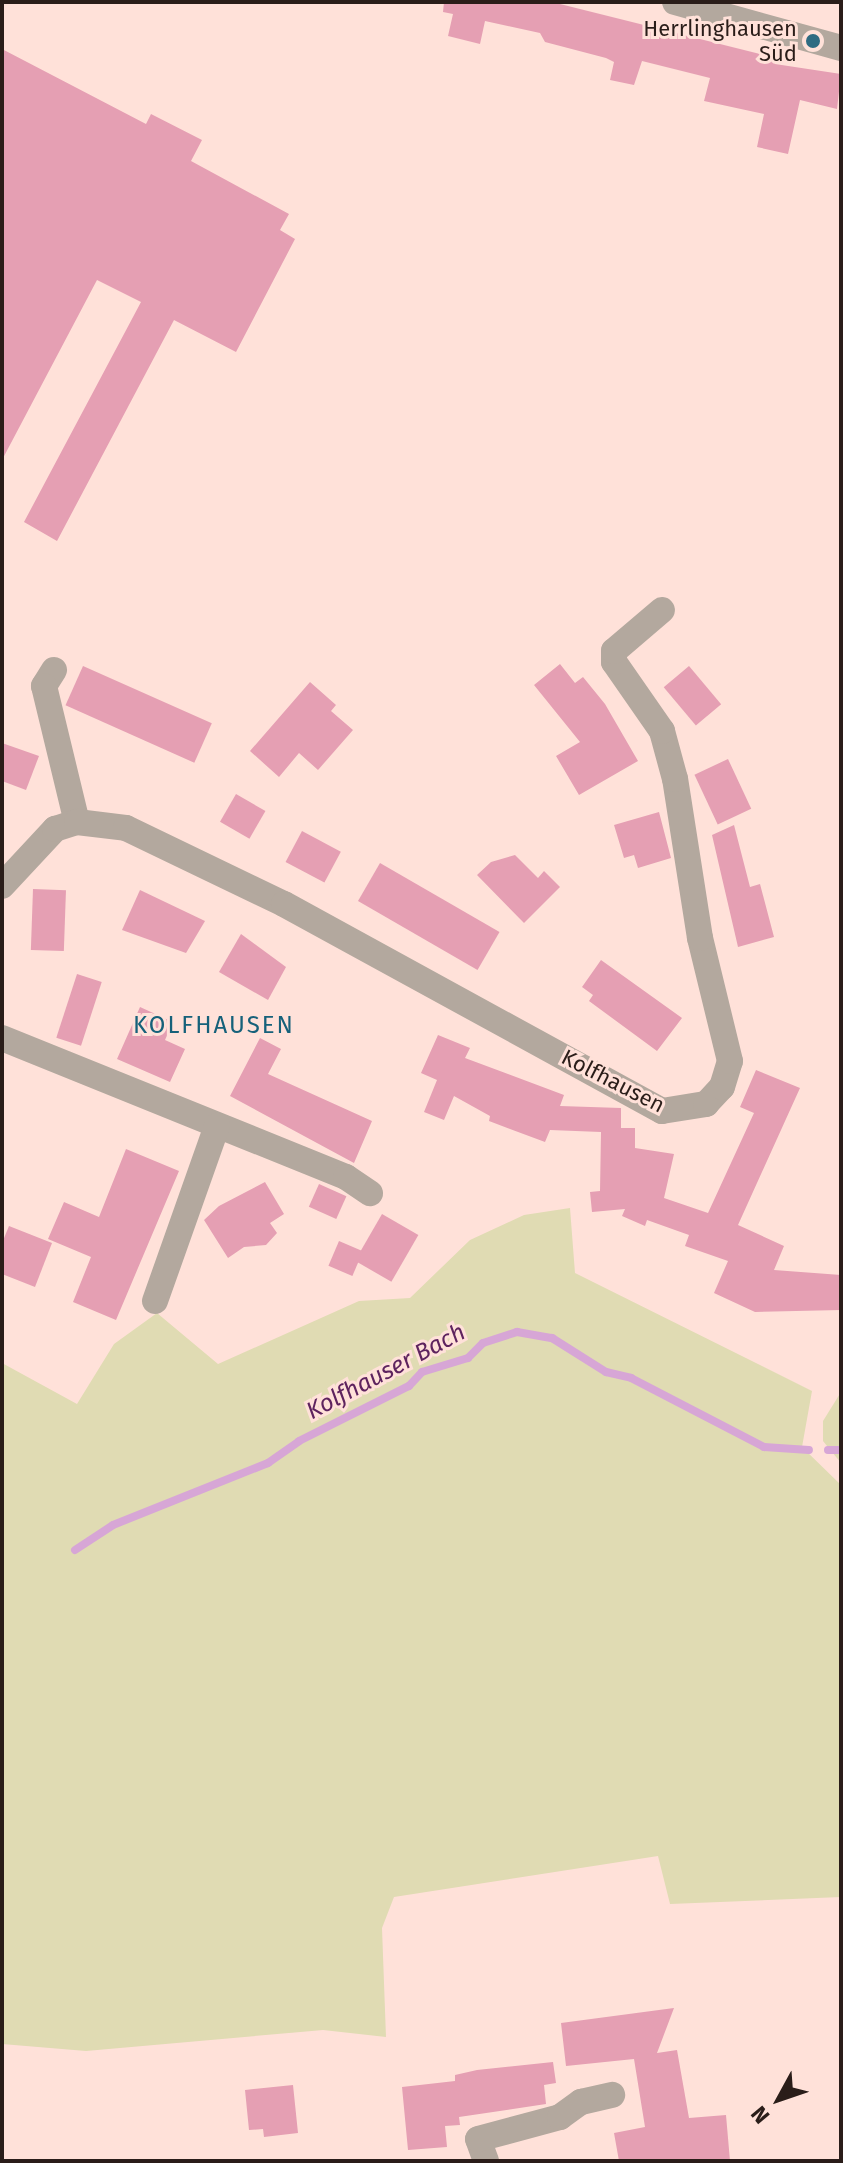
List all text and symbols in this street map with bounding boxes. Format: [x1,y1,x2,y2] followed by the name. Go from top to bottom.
[643,15,797,66] place label: Herrlinghausen Süd
[804,32,822,50] marker: Herrlinghausen Süd
[133,1012,295,1040] district label: KOLFHAUSEN
[557,1044,669,1118] street label: Kolfhausen
[302,1318,470,1426] water label: Kolfhauser Bach
[739,2059,819,2139] north arrow
[745,2100,775,2129] text: N

